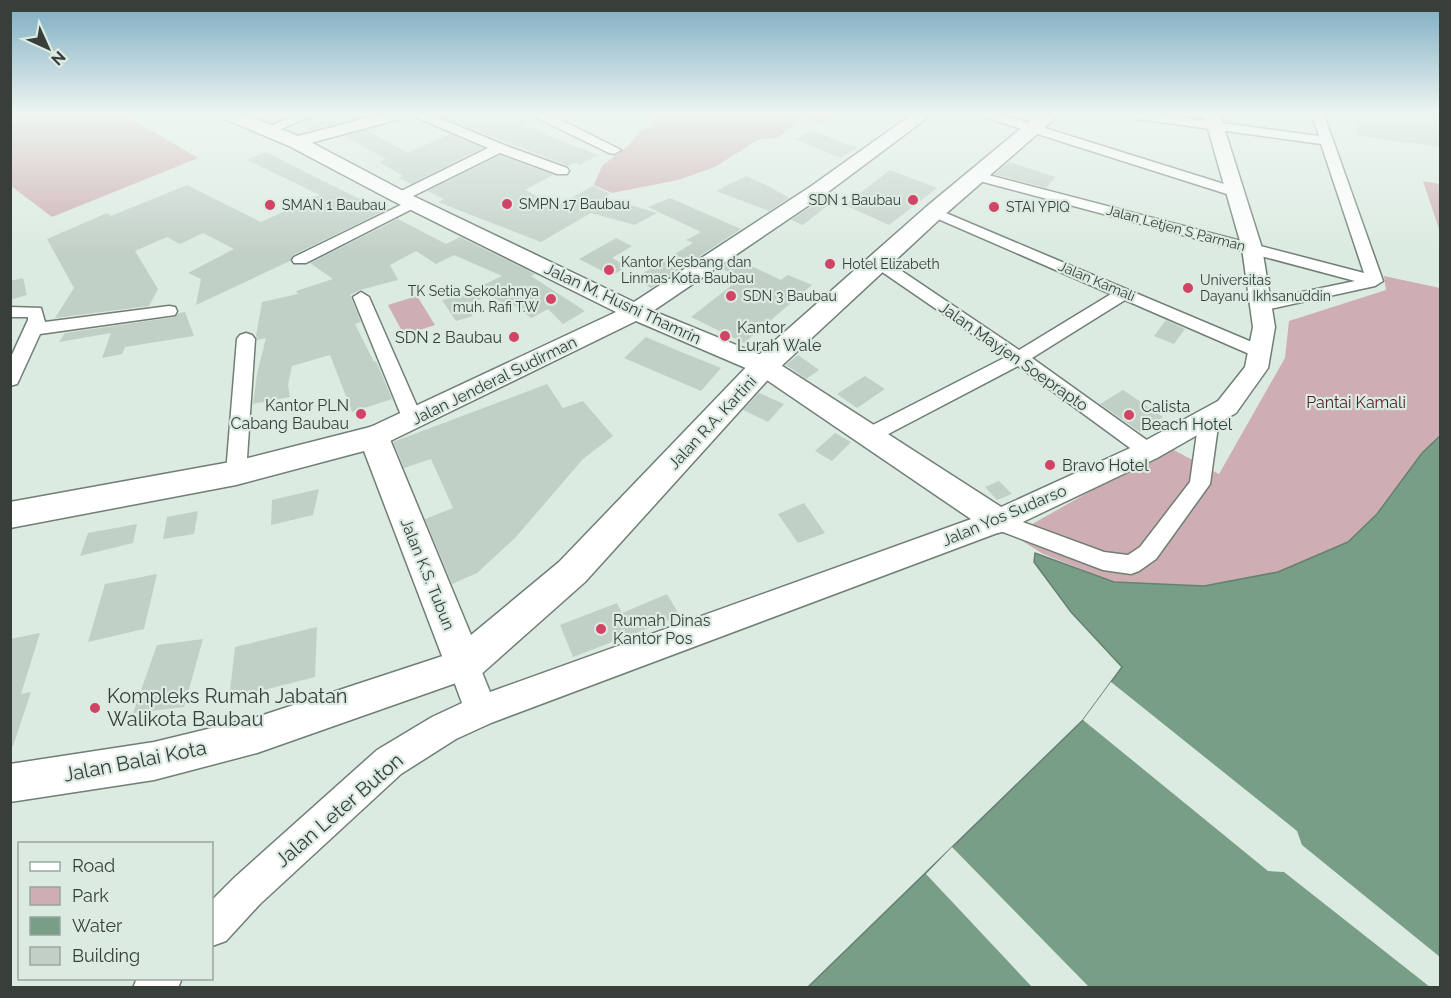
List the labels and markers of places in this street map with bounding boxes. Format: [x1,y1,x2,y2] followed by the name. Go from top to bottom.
[809,192,901,208] place label: SDN 1 Baubau
[906,193,920,207] marker: SDN 1 Baubau
[519,196,630,212] place label: SMPN 17 Baubau
[282,197,386,213] place label: SMAN 1 Baubau
[500,197,514,211] marker: SMPN 17 Baubau
[263,198,277,212] marker: SMAN 1 Baubau
[1006,199,1070,215] place label: STAI YPIQ
[987,200,1001,214] marker: STAI YPIQ
[621,254,754,286] place label: Kantor Kesbang dan Linmas Kota Baubau
[842,256,940,272] place label: Hotel Elizabeth
[823,257,837,271] marker: Hotel Elizabeth
[602,263,616,277] marker: Kantor Kesbang dan Linmas Kota Baubau
[1200,272,1331,304] place label: Universitas Dayanu Ikhsanuddin
[1181,281,1195,295] marker: Universitas Dayanu Ikhsanuddin
[408,283,539,315] place label: TK Setia Sekolahnya muh. Rafi T.W
[743,288,837,304] place label: SDN 3 Baubau
[724,289,738,303] marker: SDN 3 Baubau
[544,292,558,306] marker: TK Setia Sekolahnya muh. Rafi T.W
[737,318,821,355] place label: Kantor Lurah Wale
[395,328,502,347] place label: SDN 2 Baubau
[718,329,732,343] marker: Kantor Lurah Wale
[507,330,521,344] marker: SDN 2 Baubau
[230,396,349,433] place label: Kantor PLN Cabang Baubau
[1141,397,1233,434] place label: Calista Beach Hotel
[354,407,368,421] marker: Kantor PLN Cabang Baubau
[1122,408,1136,422] marker: Calista Beach Hotel
[1062,456,1149,475] place label: Bravo Hotel
[1043,458,1057,472] marker: Bravo Hotel
[613,611,711,648] place label: Rumah Dinas Kantor Pos
[594,622,608,636] marker: Rumah Dinas Kantor Pos
[107,684,347,731] place label: Kompleks Rumah Jabatan Walikota Baubau
[88,701,102,715] marker: Kompleks Rumah Jabatan Walikota Baubau

